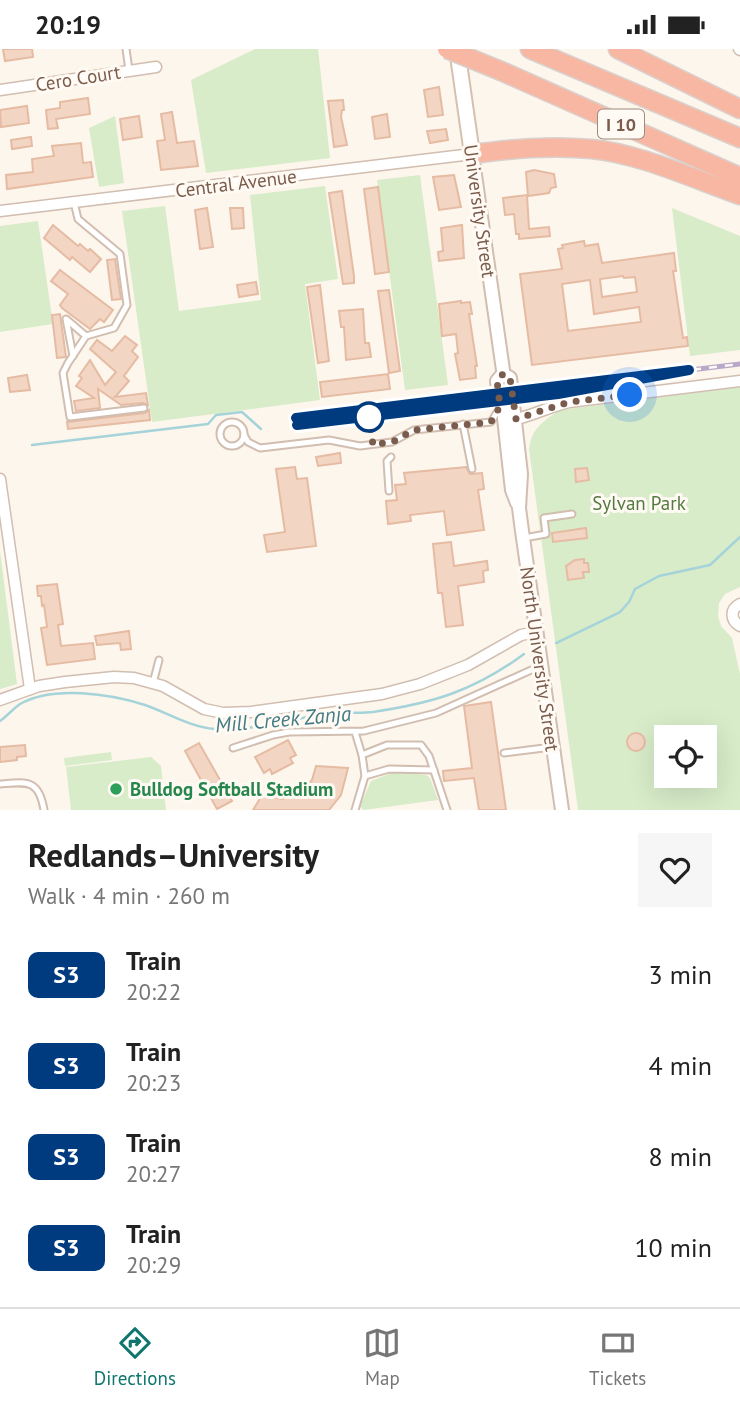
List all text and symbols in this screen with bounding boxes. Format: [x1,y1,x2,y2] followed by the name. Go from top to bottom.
[35,8,101,41] text: 20:19
[34,59,123,97] street label: Cero Court
[598,109,644,139] road number: I 10
[459,143,501,280] street label: University Street
[174,164,298,202] street label: Central Avenue
[612,377,647,412] your location
[354,402,384,432] unlabelled marker
[592,491,686,515] park label: Sylvan Park
[515,565,565,753] street label: North University Street
[214,700,353,738] water label: Mill Creek Zanja
[654,725,717,788] map controls
[654,725,717,788] button: locate
[130,777,333,801] place label: Bulldog Softball Stadium
[108,781,124,797] marker: Bulldog Softball Stadium
[28,833,319,876] text: Redlands–University
[638,833,712,907] button: heart
[28,881,230,910] text: Walk · 4 min · 260 m
[126,944,181,977] text: Train
[649,958,712,991] text: 3 min
[53,959,80,990] text: S3
[126,977,181,1006] text: 20:22
[126,1035,181,1068] text: Train
[649,1049,712,1082] text: 4 min
[53,1050,80,1081] text: S3
[126,1068,181,1097] text: 20:23
[126,1126,181,1159] text: Train
[649,1140,712,1173] text: 8 min
[53,1141,80,1172] text: S3
[126,1159,181,1188] text: 20:27
[126,1217,181,1250] text: Train
[634,1231,712,1264] text: 10 min
[53,1232,80,1263] text: S3
[126,1250,181,1279] text: 20:29
[94,1324,176,1390] tab: Directions
[363,1324,401,1390] tab: Map
[589,1324,646,1390] tab: Tickets

